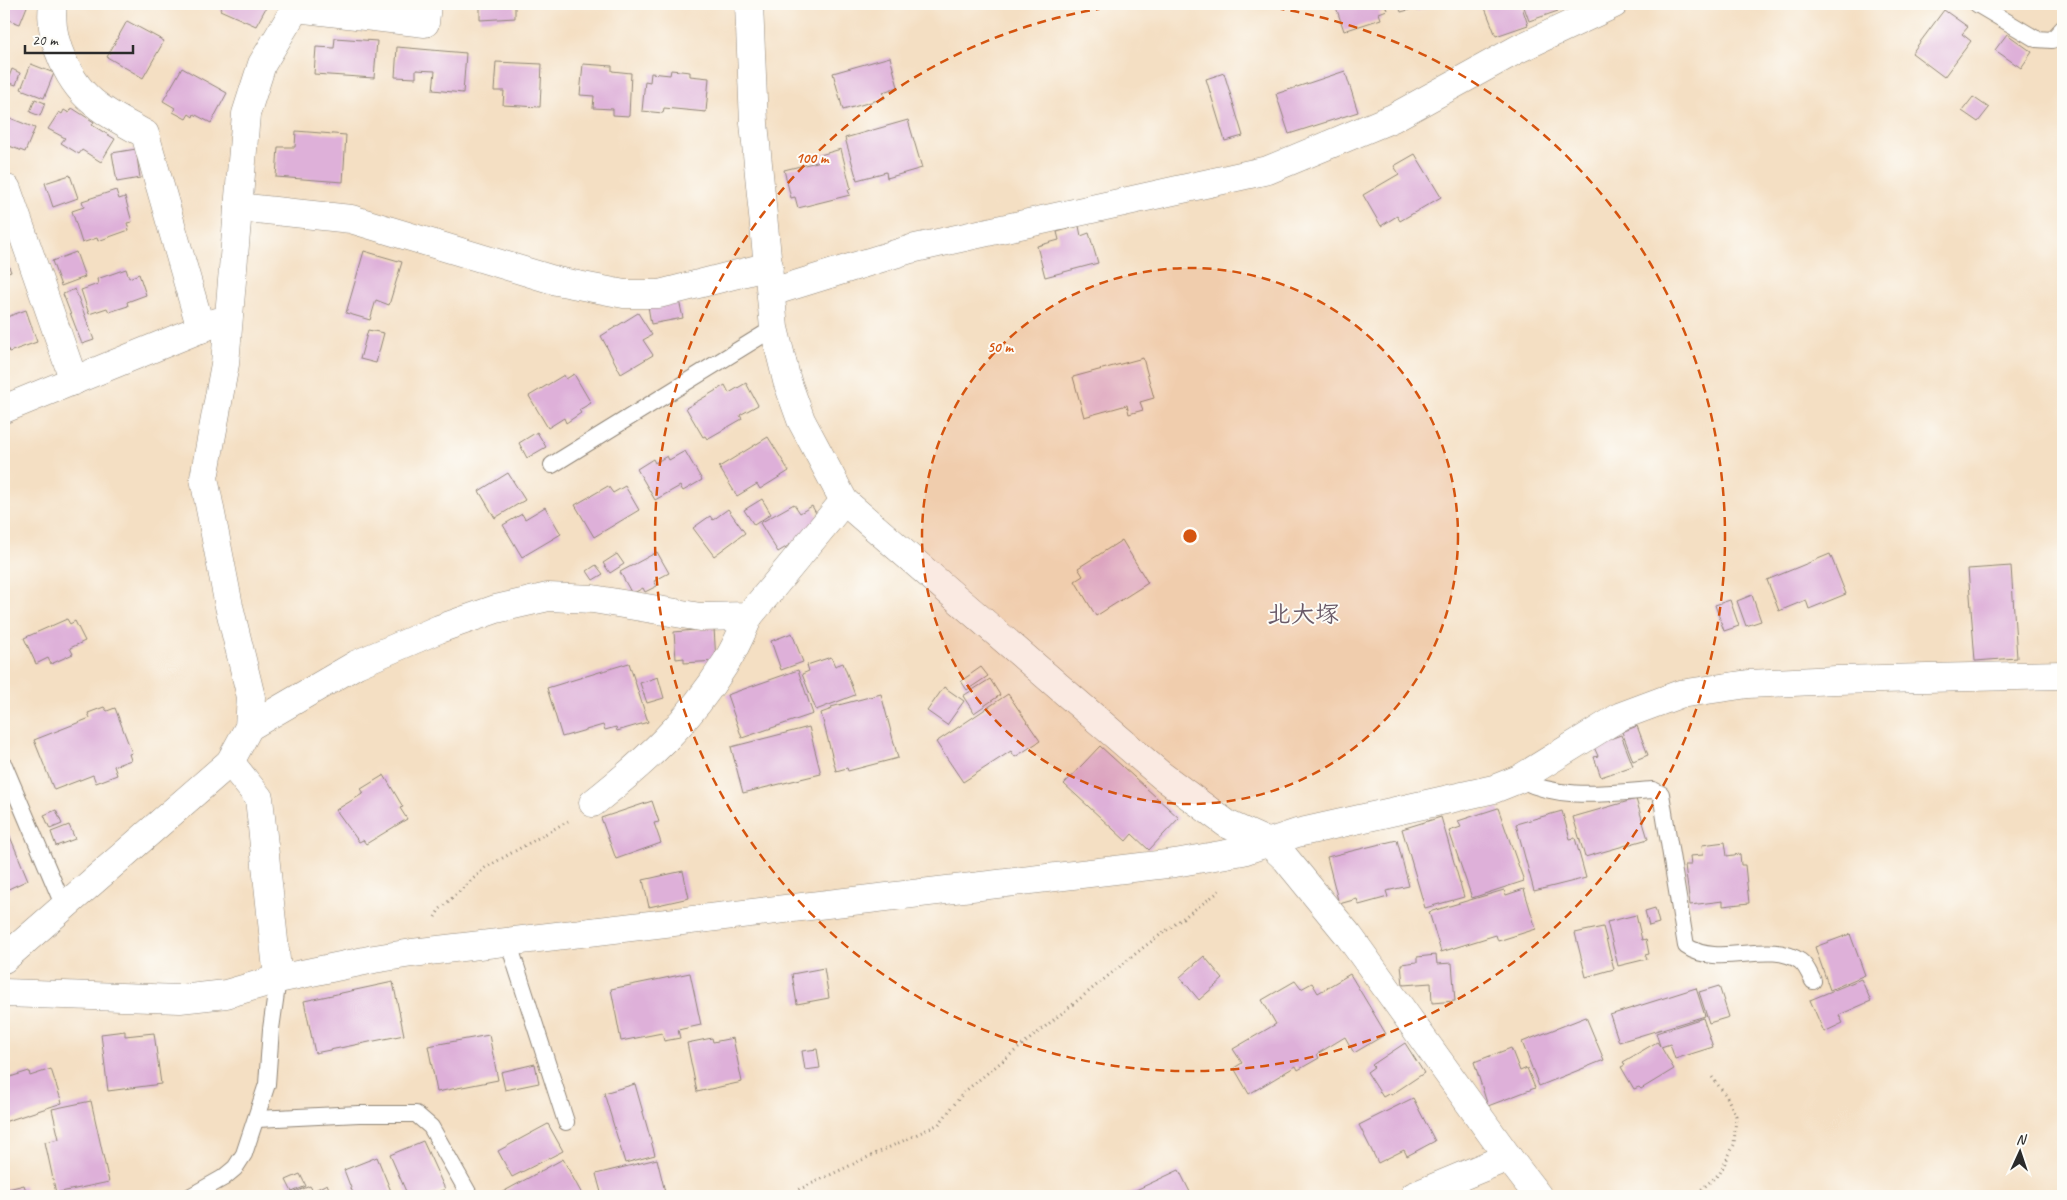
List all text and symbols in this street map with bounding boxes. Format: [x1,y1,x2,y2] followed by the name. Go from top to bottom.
[25,22,132,54] scale bar
[32,31,59,50] text: 20 m
[796,149,830,168] text: 100 m
[987,338,1014,357] text: 50 m
[1181,527,1199,545] centre of rings
[1267,599,1339,629] district label: 北大塚
[1994,1128,2044,1178] north arrow
[2016,1131,2028,1148] text: N

